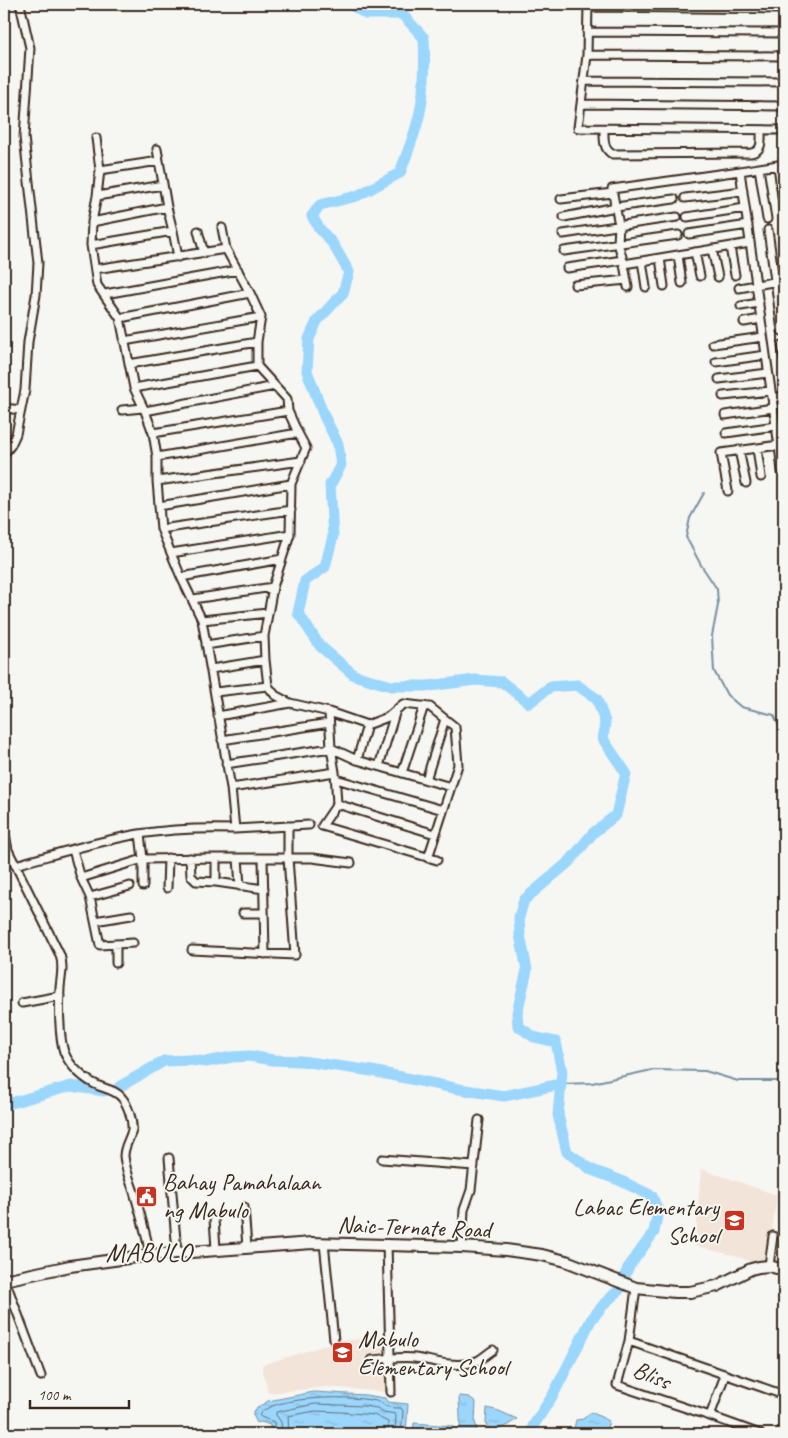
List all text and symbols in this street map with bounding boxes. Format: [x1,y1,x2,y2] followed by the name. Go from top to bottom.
[163,1167,322,1225] place label: Bahay Pamahalaan ng Mabulo
[135,1184,159,1208] public building icon: Bahay Pamahalaan ng Mabulo
[573,1192,723,1250] place label: Labac Elementary School
[337,1209,495,1245] street label: Naic-Ternate Road
[723,1209,747,1233] school or university icon: Labac Elementary School
[106,1236,194,1269] district label: MABULO
[358,1324,512,1382] place label: Mabulo Elementary School
[330,1341,354,1365] school or university icon: Mabulo Elementary School
[629,1354,677,1397] street label: Bliss
[30,1378,129,1410] scale bar
[38,1386,72,1405] text: 100 m

